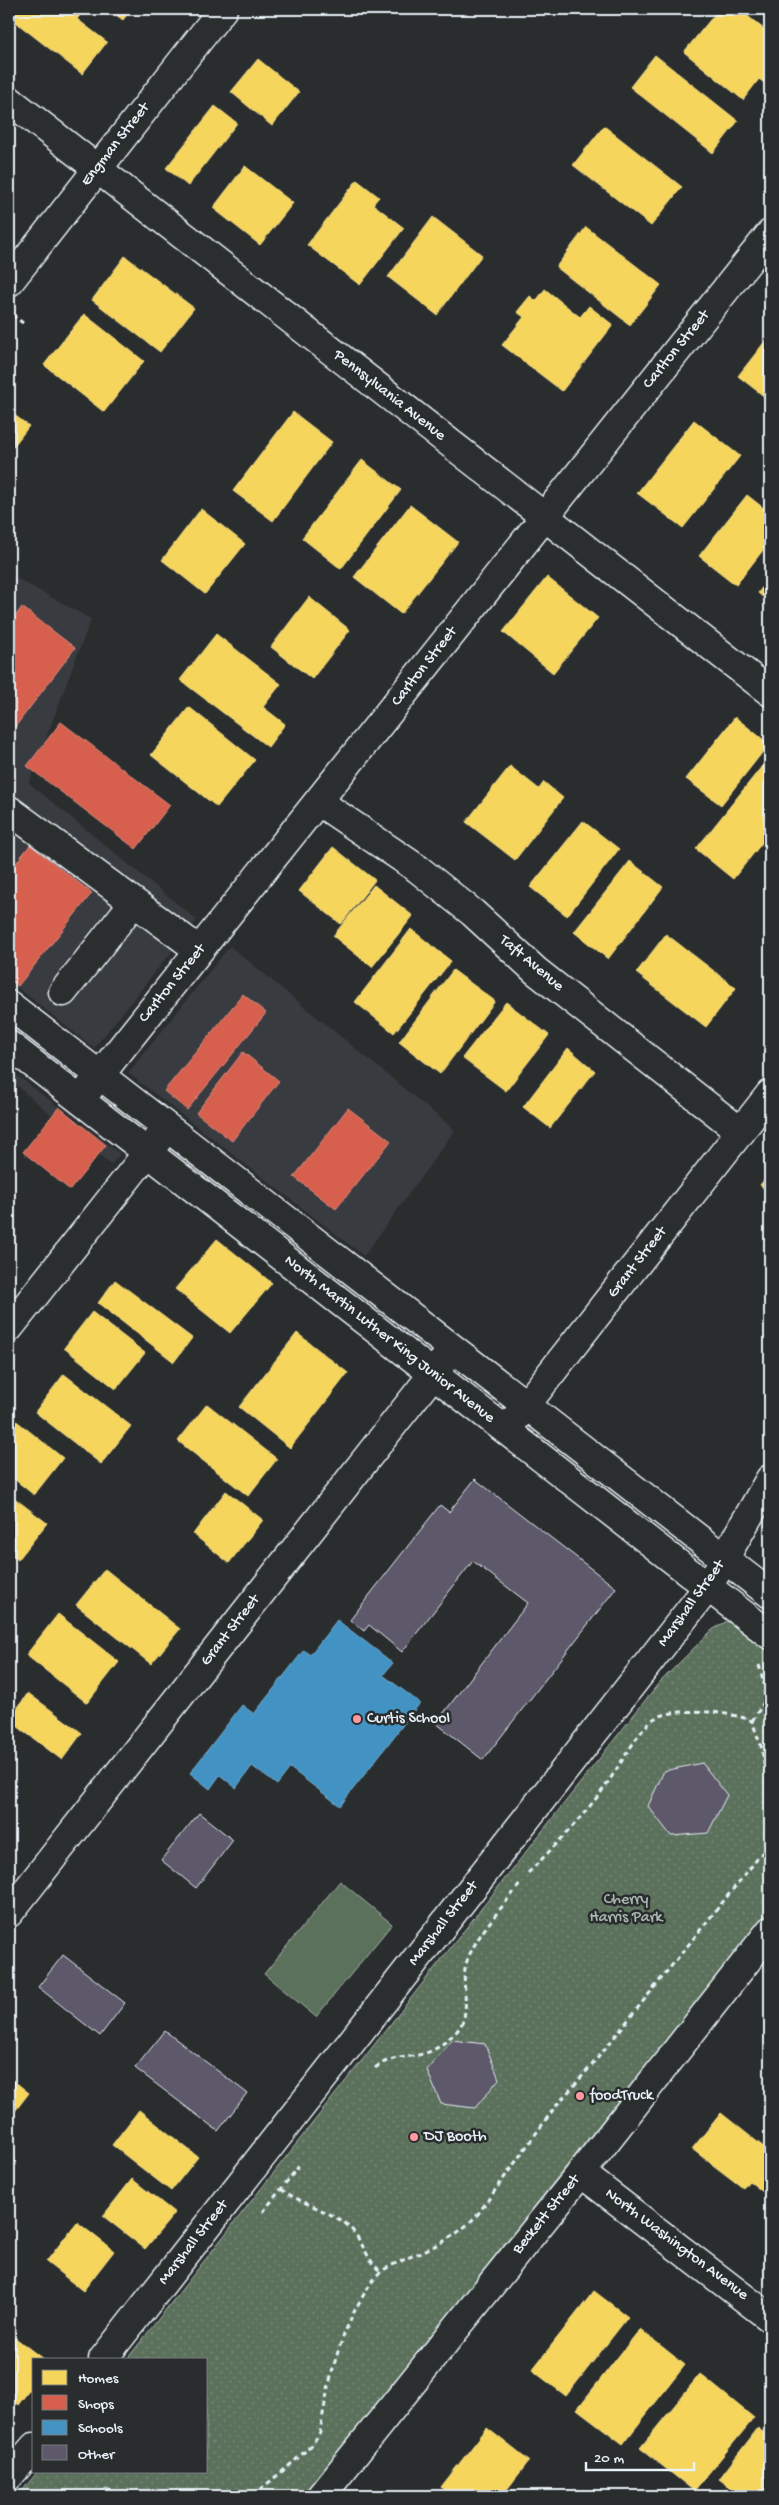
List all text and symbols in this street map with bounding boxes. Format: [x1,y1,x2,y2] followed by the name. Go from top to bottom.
[77,98,155,191] street label: Engman Street
[640,306,715,393] street label: Carlton Street
[328,346,450,446] street label: Pennsylvania Avenue
[388,622,463,711] street label: Carlton Street
[494,931,568,997] street label: Taft Avenue
[136,940,211,1027] street label: Carlton Street
[604,1222,673,1302] street label: Grant Street
[280,1252,499,1429] street label: North Martin Luther King Junior Avenue
[654,1556,731,1651] street label: Marshall Street
[197,1590,266,1670] street label: Grant Street
[367,1710,450,1729] place label: Curtis School
[351,1713,363,1725] marker: Curtis School
[405,1877,484,1970] street label: Marshall Street
[590,1891,664,1928] park label: Cherry Harris Park
[589,2087,655,2106] place label: foodTruck
[574,2090,586,2102] marker: foodTruck
[423,2128,487,2147] place label: DJ Booth
[408,2131,420,2143] marker: DJ Booth
[509,2170,586,2259] street label: Beckett Street
[600,2185,752,2306] street label: North Washington Avenue
[155,2196,234,2289] street label: Marshall Street
[32,2358,208,2472] legend
[78,2370,119,2388] text: Homes
[78,2396,114,2414] text: Shops
[78,2420,123,2438] text: Schools
[586,2440,694,2472] scale bar
[78,2446,116,2464] text: Other
[594,2450,624,2468] text: 20 m

